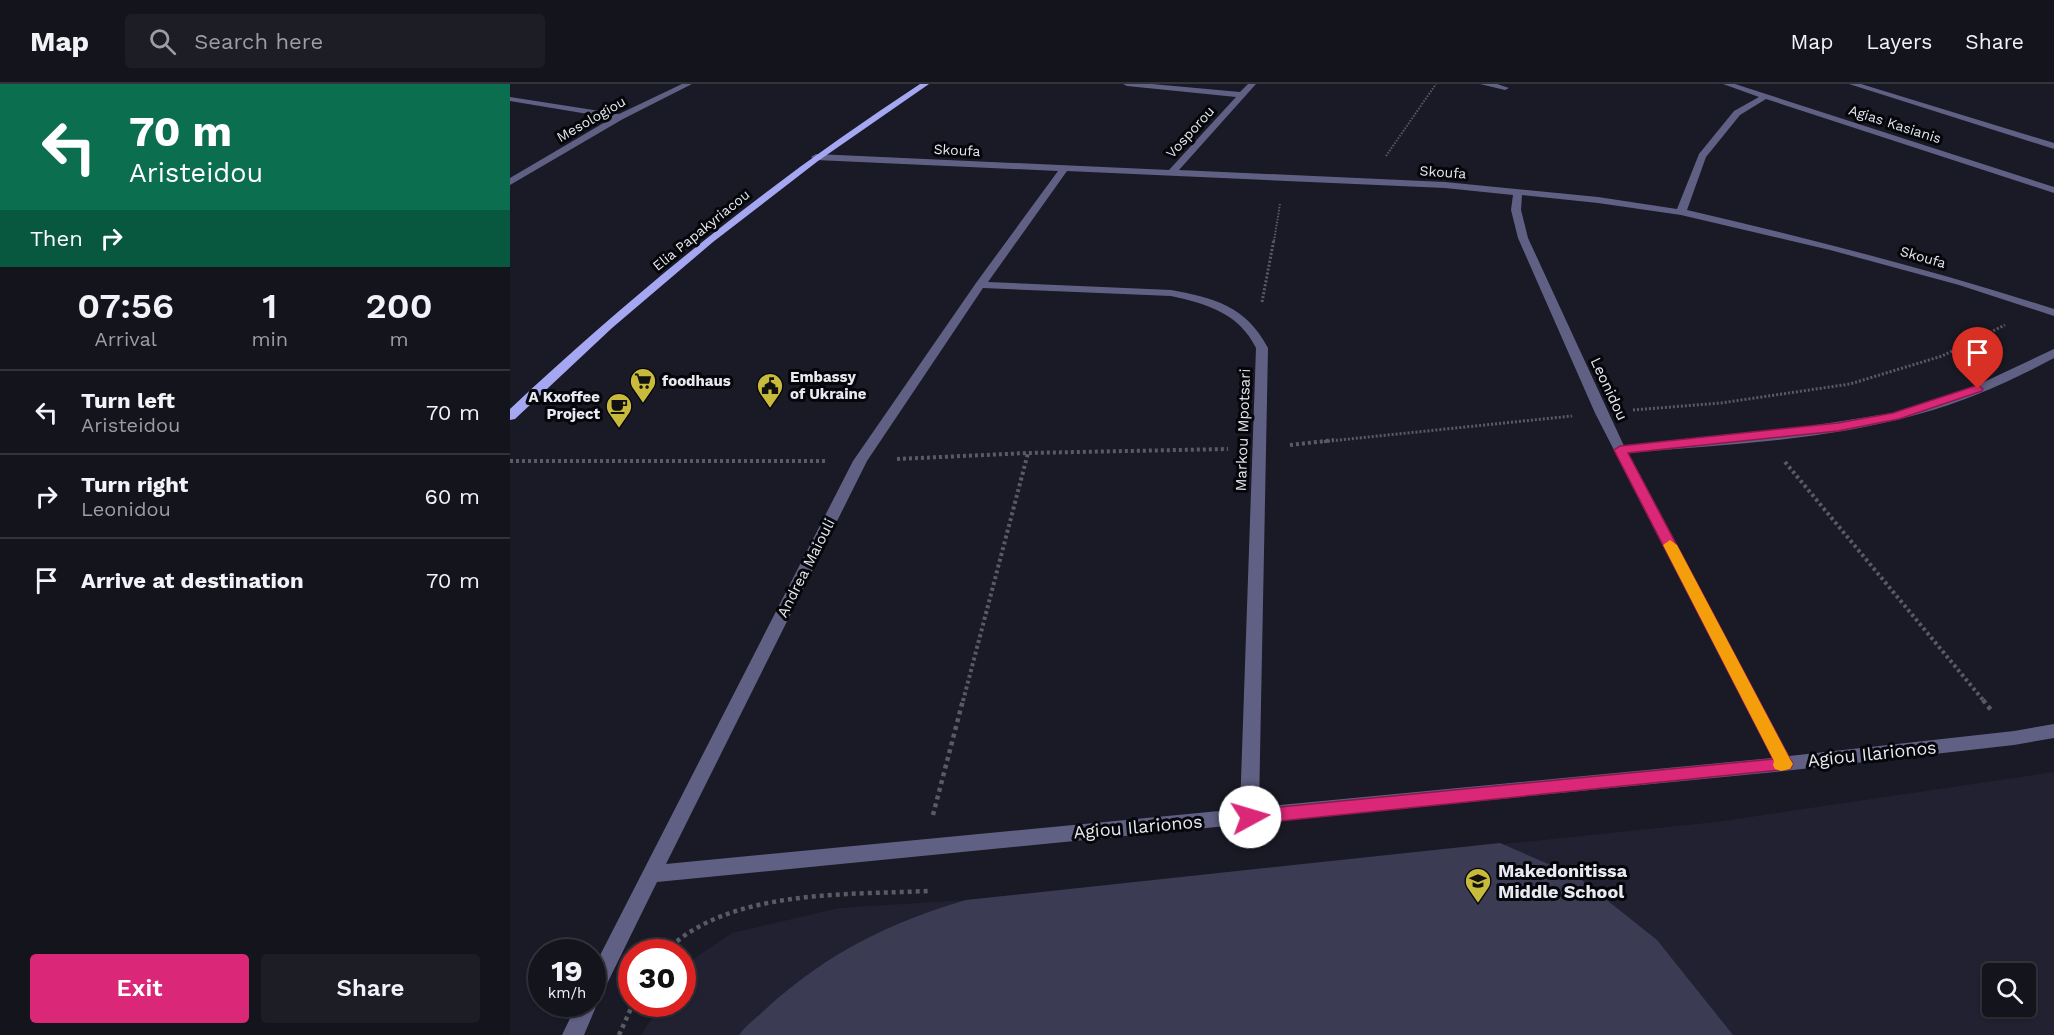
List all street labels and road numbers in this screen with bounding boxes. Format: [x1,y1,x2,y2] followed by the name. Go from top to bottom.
[554,93,628,145] street label: Mesologiou
[1847,102,1943,146] street label: Agias Kasianis
[1163,103,1217,161] street label: Vosporou
[933,141,981,159] street label: Skoufa
[1419,162,1467,182] street label: Skoufa
[649,186,753,274] street label: Elia Papakyriacou
[1898,243,1948,271] street label: Skoufa
[1587,355,1631,423] street label: Leonidou
[1232,368,1254,492] street label: Markou Mpotsari
[773,516,839,620] street label: Andrea Maiouli
[1806,736,1937,771] street label: Agiou Ilarionos
[1072,810,1203,843] street label: Agiou Ilarionos

